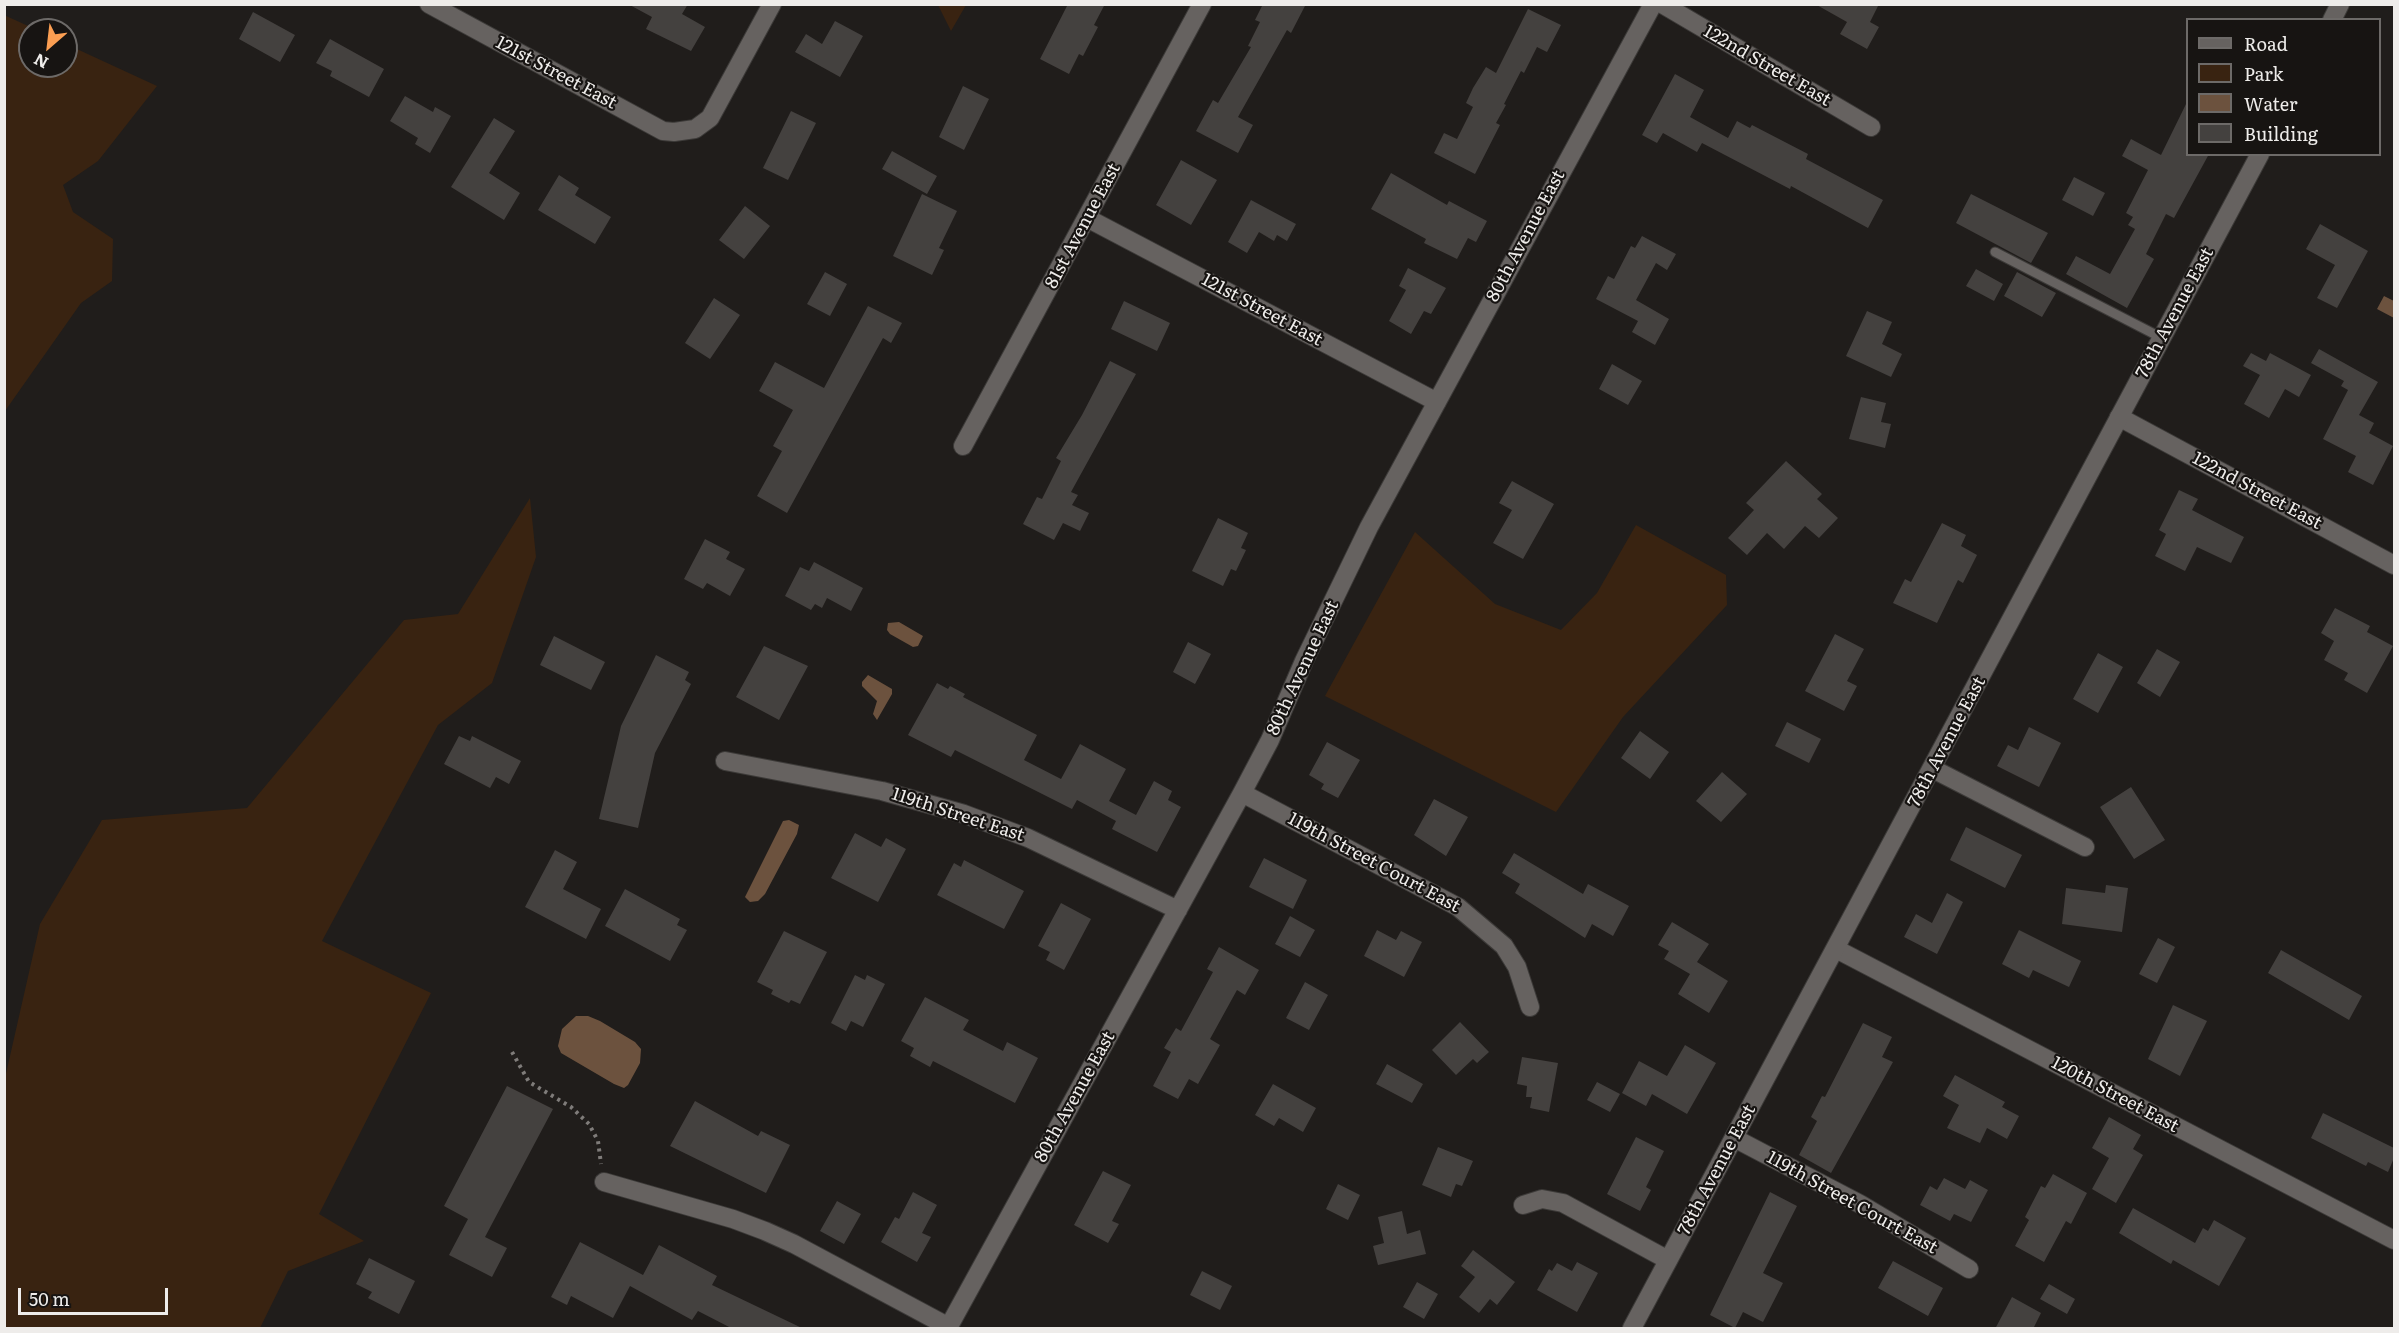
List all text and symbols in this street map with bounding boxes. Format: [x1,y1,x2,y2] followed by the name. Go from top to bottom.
[18,18,78,78] north arrow
[2186,18,2381,156] legend
[1700,21,1834,111] street label: 122nd Street East
[2244,30,2288,57] text: Road
[492,32,620,114] street label: 121st Street East
[29,48,52,76] text: N
[2244,60,2283,87] text: Park
[2244,90,2297,117] text: Water
[2244,120,2318,147] text: Building
[1041,160,1125,292] street label: 81st Avenue East
[1482,166,1570,306] street label: 80th Avenue East
[2131,244,2219,382] street label: 78th Avenue East
[1198,269,1326,351] street label: 121st Street East
[2189,448,2325,534] street label: 122nd Street East
[1262,597,1344,739] street label: 80th Avenue East
[1903,673,1991,811] street label: 78th Avenue East
[889,783,1027,847] street label: 119th Street East
[1284,808,1464,918] street label: 119th Street Court East
[1030,1028,1120,1166] street label: 80th Avenue East
[2048,1052,2182,1138] street label: 120th Street East
[1673,1101,1761,1239] street label: 78th Avenue East
[1763,1147,1941,1259] street label: 119th Street Court East
[21,1276,171,1314] scale bar
[29,1285,70,1312] text: 50 m

